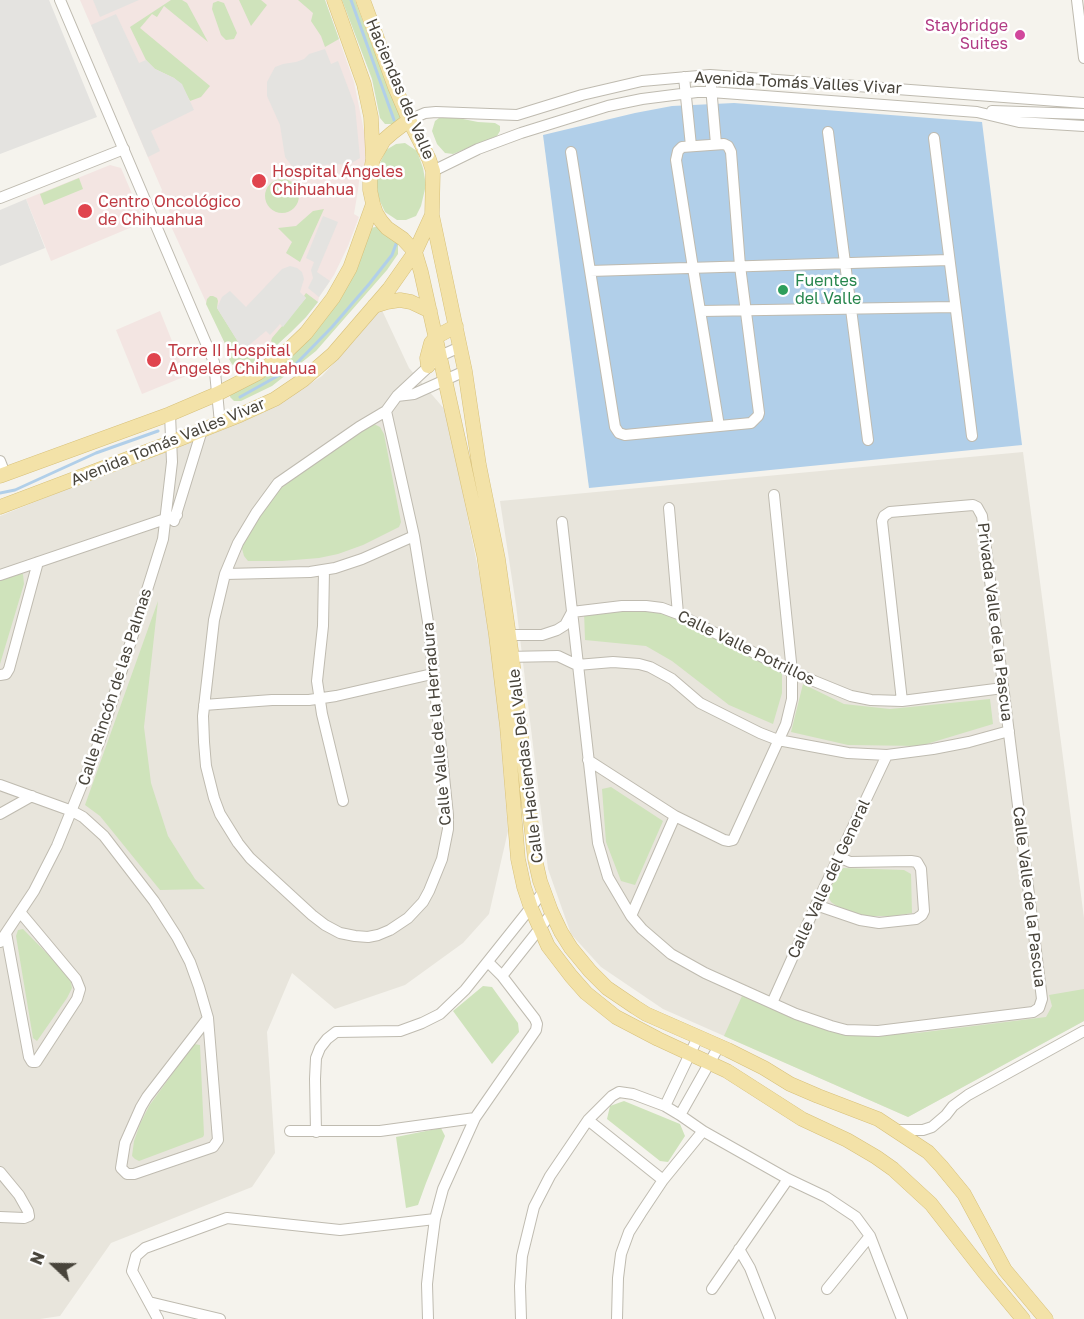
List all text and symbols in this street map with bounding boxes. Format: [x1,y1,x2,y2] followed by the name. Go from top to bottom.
[362,16,438,162] street label: Haciendas del Valle
[925,16,1008,54] place label: Staybridge Suites
[1013,28,1027,42] marker: Staybridge Suites
[694,68,902,98] street label: Avenida Tomás Valles Vivar
[272,162,403,200] place label: Hospital Ángeles Chihuahua
[250,172,268,190] marker: Hospital Ángeles Chihuahua
[98,192,241,230] place label: Centro Oncológico de Chihuahua
[76,202,94,220] marker: Centro Oncológico de Chihuahua
[795,271,861,309] place label: Fuentes del Valle
[776,283,790,297] marker: Fuentes del Valle
[168,341,317,379] place label: Torre II Hospital Angeles Chihuahua
[145,351,163,369] marker: Torre II Hospital Angeles Chihuahua
[68,394,268,490] street label: Avenida Tomás Valles Vivar
[973,522,1017,722] street label: Privada Valle de la Pascua
[74,586,156,788] street label: Calle Rincón de las Palmas
[674,606,818,690] street label: Calle Valle Potrillos
[419,621,455,827] street label: Calle Valle de la Herradura
[505,668,547,864] street label: Calle Haciendas Del Valle
[784,796,874,962] street label: Calle Valle del General
[1008,806,1050,988] street label: Calle Valle de la Pascua
[24,1235,84,1295] north arrow
[26,1249,49,1268] text: N

